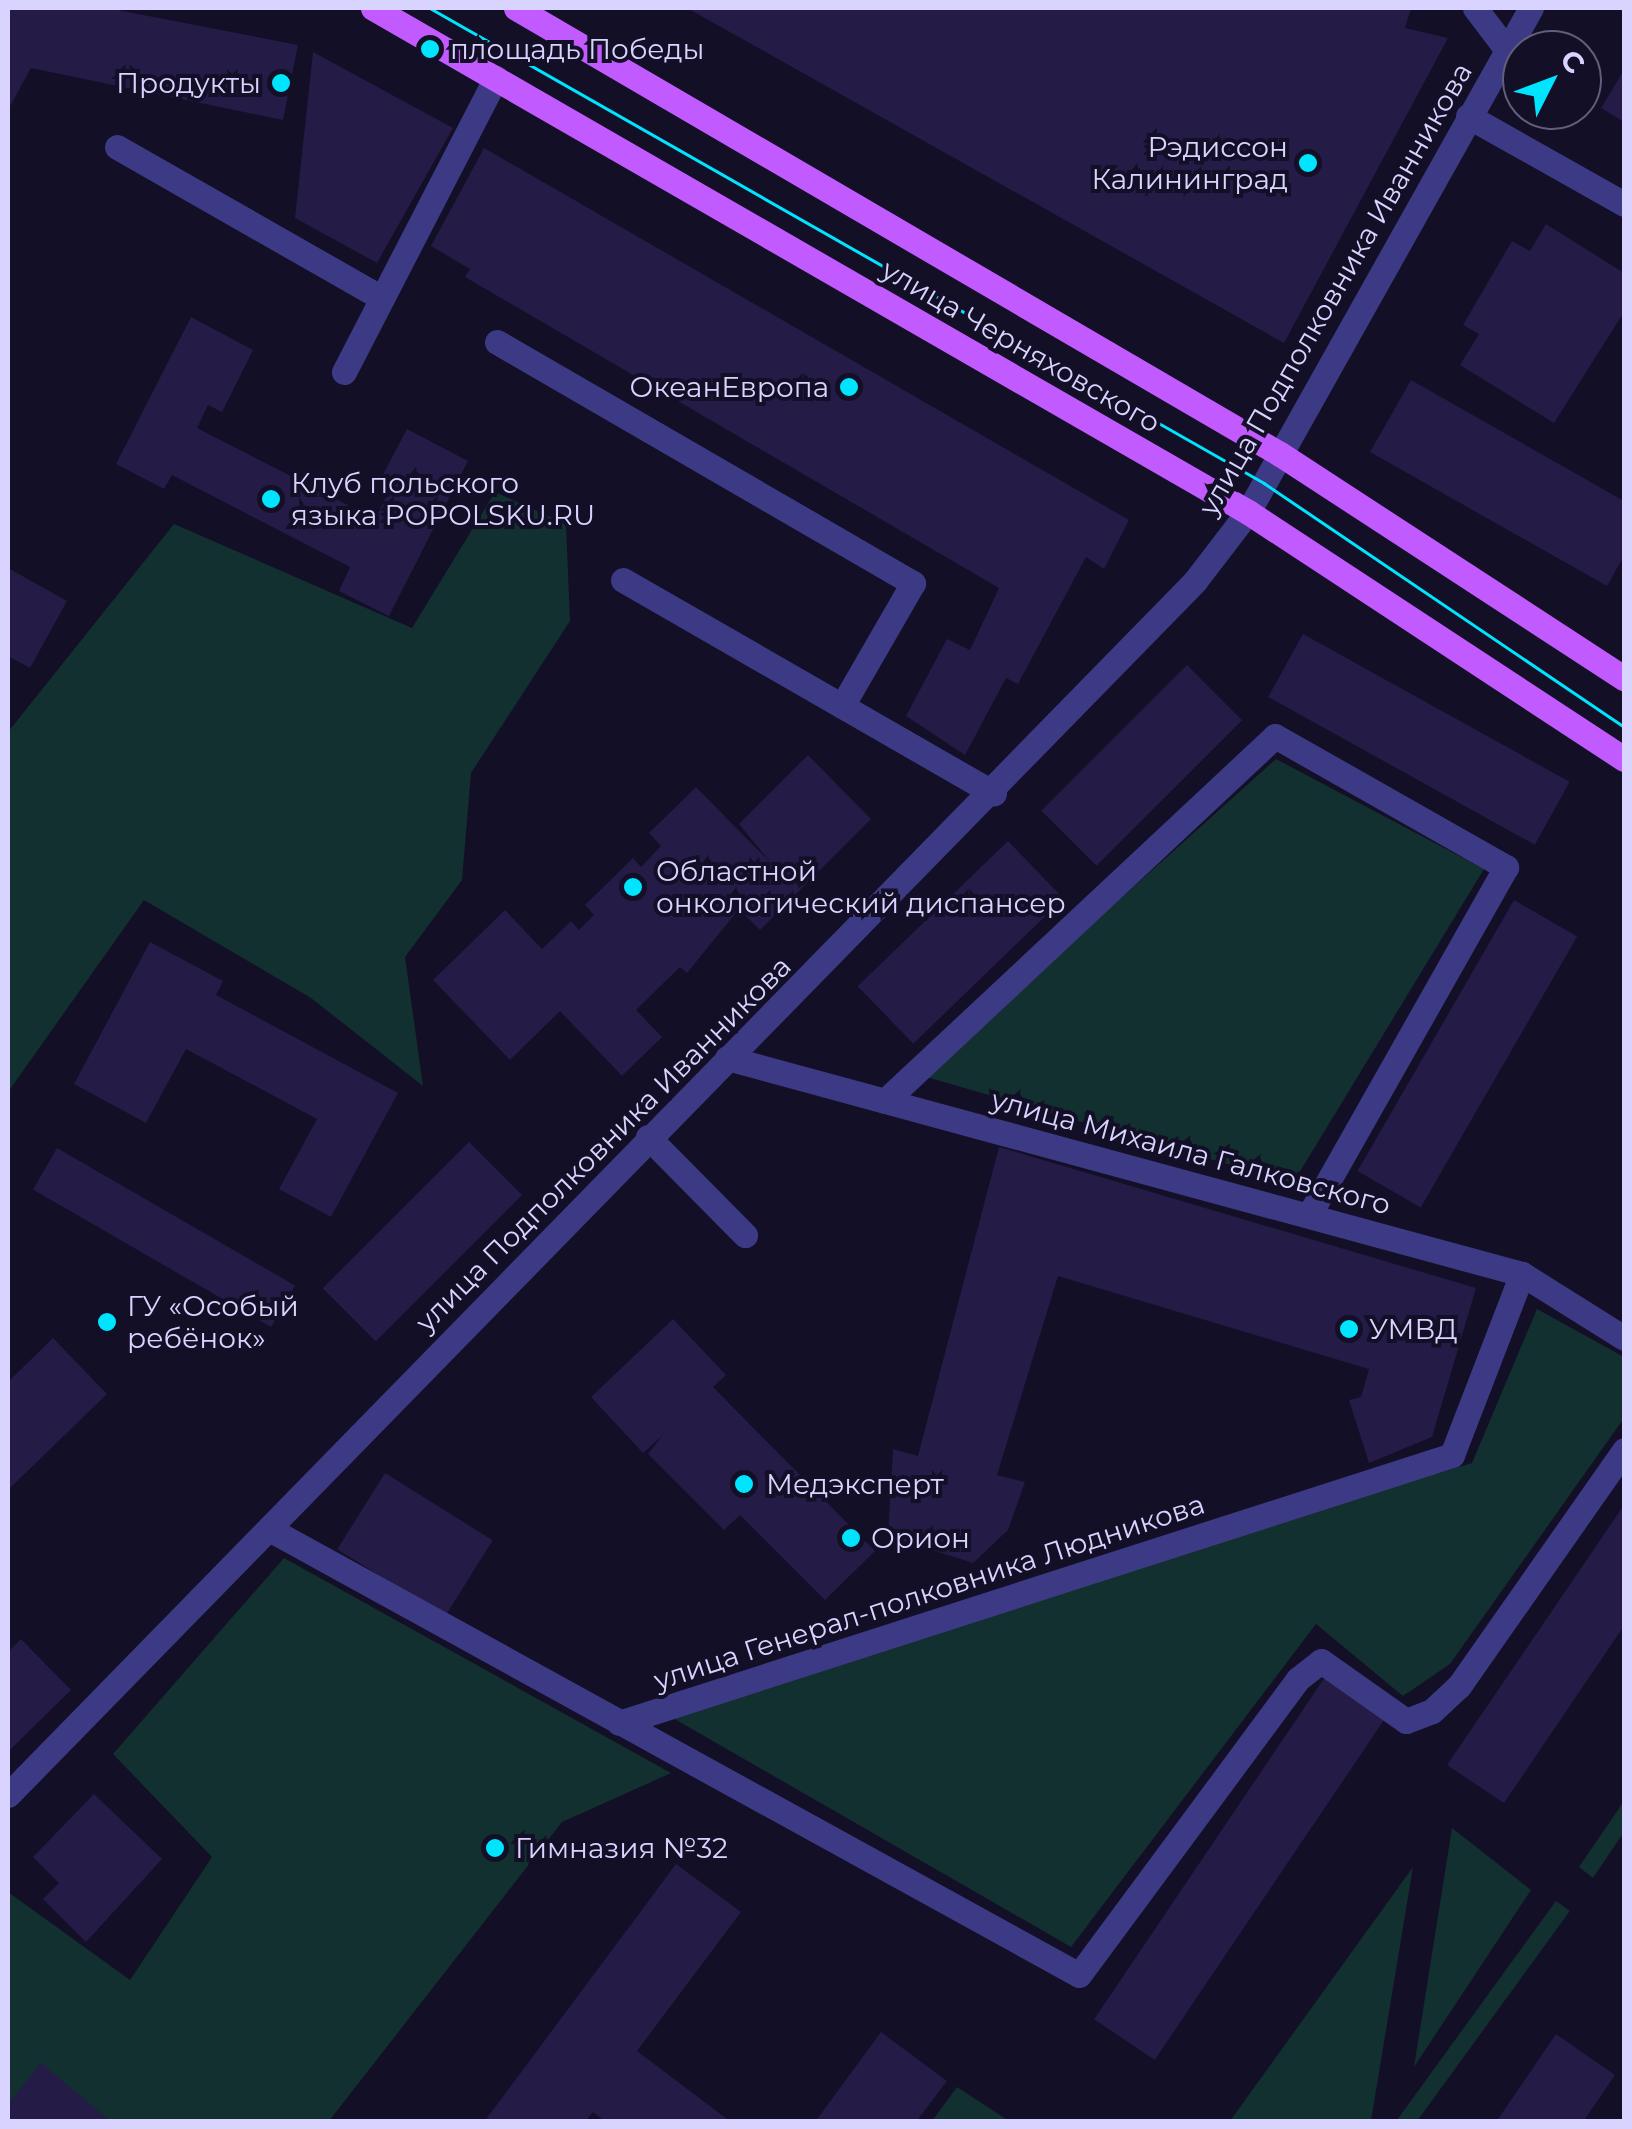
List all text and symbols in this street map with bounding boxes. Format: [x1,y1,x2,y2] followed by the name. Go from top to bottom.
[1502,30,1602,130] north arrow
[450,32,705,66] place label: площадь Победы
[419,38,441,60] marker: площадь Победы
[1553,42,1592,80] text: С
[1191,57,1479,521] street label: улица Подполковника Иванникова
[116,66,261,100] place label: Продукты
[270,72,292,94] marker: Продукты
[1091,130,1288,196] place label: Рэдиссон Калининград
[1297,152,1319,174] marker: Рэдиссон Калининград
[876,252,1166,440] street label: улица Черняховского
[630,370,829,404] place label: ОкеанЕвропа
[838,376,860,398] marker: ОкеанЕвропа
[291,466,595,532] place label: Клуб польского языка POPOLSKU.RU
[260,488,282,510] marker: Клуб польского языка POPOLSKU.RU
[656,854,1066,920] place label: Областной онкологический диспансер
[620,874,646,900] marker: Областной онкологический диспансер
[408,949,798,1339] street label: улица Подполковника Иванникова
[988,1082,1394,1222] street label: улица Михаила Галковского
[127,1289,299,1355] place label: ГУ «Особый ребёнок»
[96,1311,118,1333] marker: ГУ «Особый ребёнок»
[1369,1312,1458,1346] place label: УМВД
[1338,1318,1360,1340] marker: УМВД
[766,1467,944,1501] place label: Медэксперт
[731,1471,757,1497] marker: Медэксперт
[649,1487,1209,1697] street label: улица Генерал-полковника Людникова
[871,1521,970,1555] place label: Орион
[840,1527,862,1549] marker: Орион
[515,1831,728,1865] place label: Гимназия №32
[484,1837,506,1859] marker: Гимназия №32

